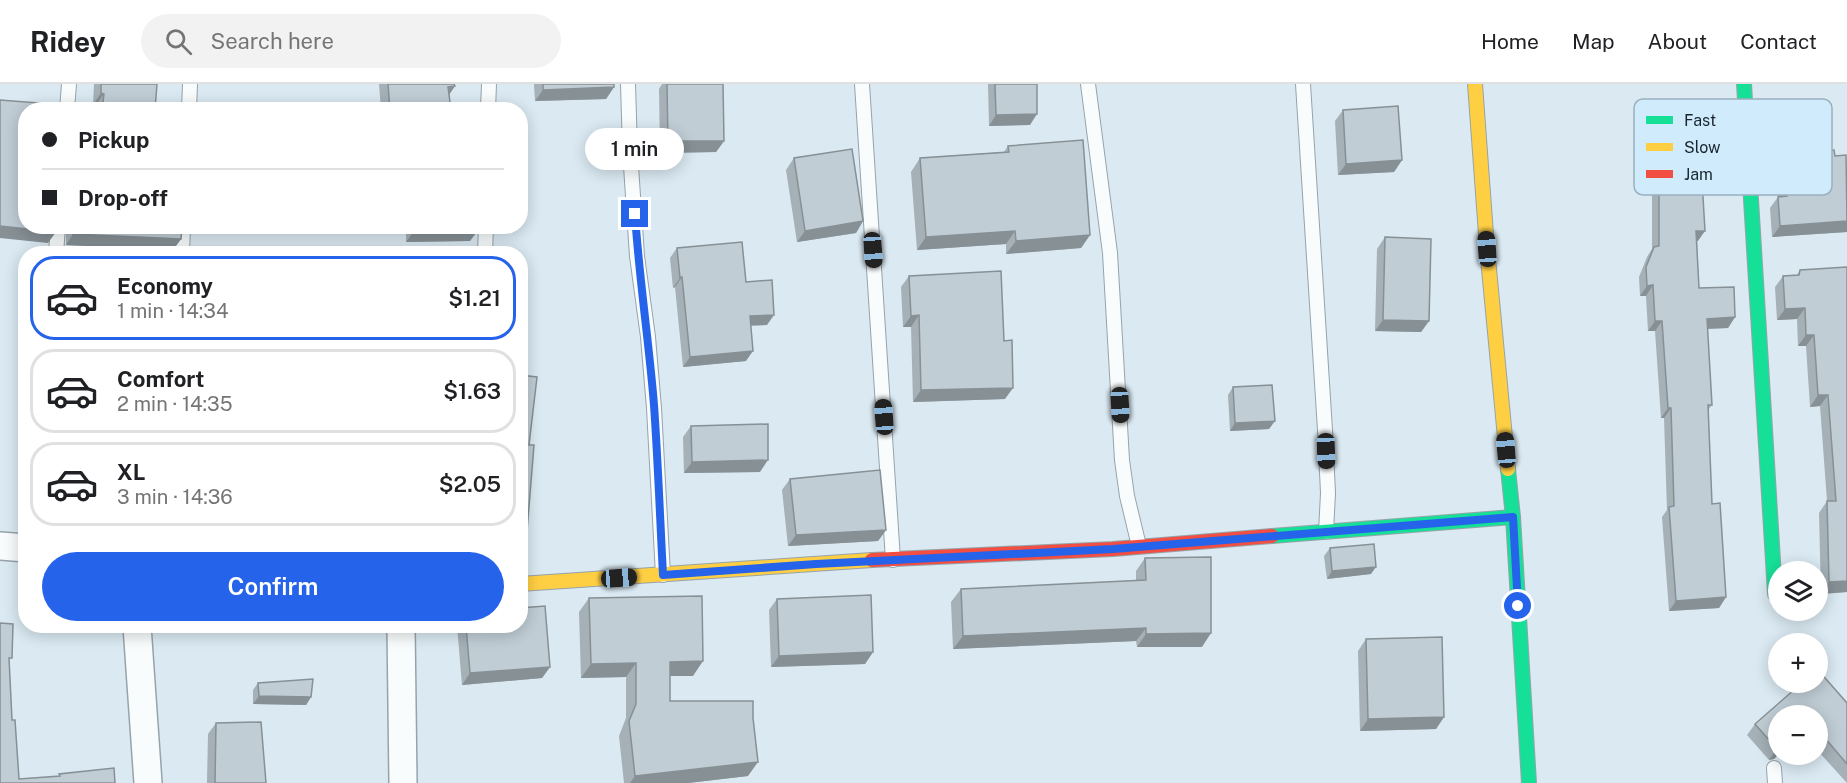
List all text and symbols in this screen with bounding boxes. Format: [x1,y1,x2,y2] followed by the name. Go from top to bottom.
[141,14,561,68] search box
[30,25,105,58] text: Ridey
[162,25,195,58] icon: search
[210,28,334,54] text: Search here
[1481,29,1539,54] text: Home
[1572,29,1615,54] text: Map
[1648,29,1707,54] text: About
[1740,29,1817,54] text: Contact
[1634,99,1832,195] legend
[1684,111,1716,130] text: Fast
[78,127,149,153] text: Pickup
[586,127,684,169] callout: 1 min
[611,137,658,161] text: 1 min
[1684,138,1721,157] text: Slow
[1684,165,1713,184] text: Jam
[78,185,168,211] text: Drop-off
[621,200,648,227] route end
[1477,230,1497,268] car
[863,231,883,269] car
[45,271,99,325] icon: car
[117,273,213,299] text: Economy
[448,285,501,311] text: $1.21
[117,299,228,323] text: 1 min · 14:34
[45,364,99,418] icon: car
[117,366,204,392] text: Comfort
[443,378,501,404] text: $1.63
[1110,387,1130,423] car
[117,392,233,416] text: 2 min · 14:35
[874,398,894,436] car
[1495,431,1517,469] car
[1316,433,1336,469] car
[45,457,99,511] icon: car
[117,459,145,485] text: XL
[439,471,501,497] text: $2.05
[117,485,233,509] text: 3 min · 14:36
[42,552,504,621] button: Confirm
[1768,561,1828,765] map controls
[1768,561,1828,621] button: layers
[600,568,638,588] car
[1504,592,1531,619] route start
[1768,633,1828,693] button: +
[1768,705,1828,765] button: −

